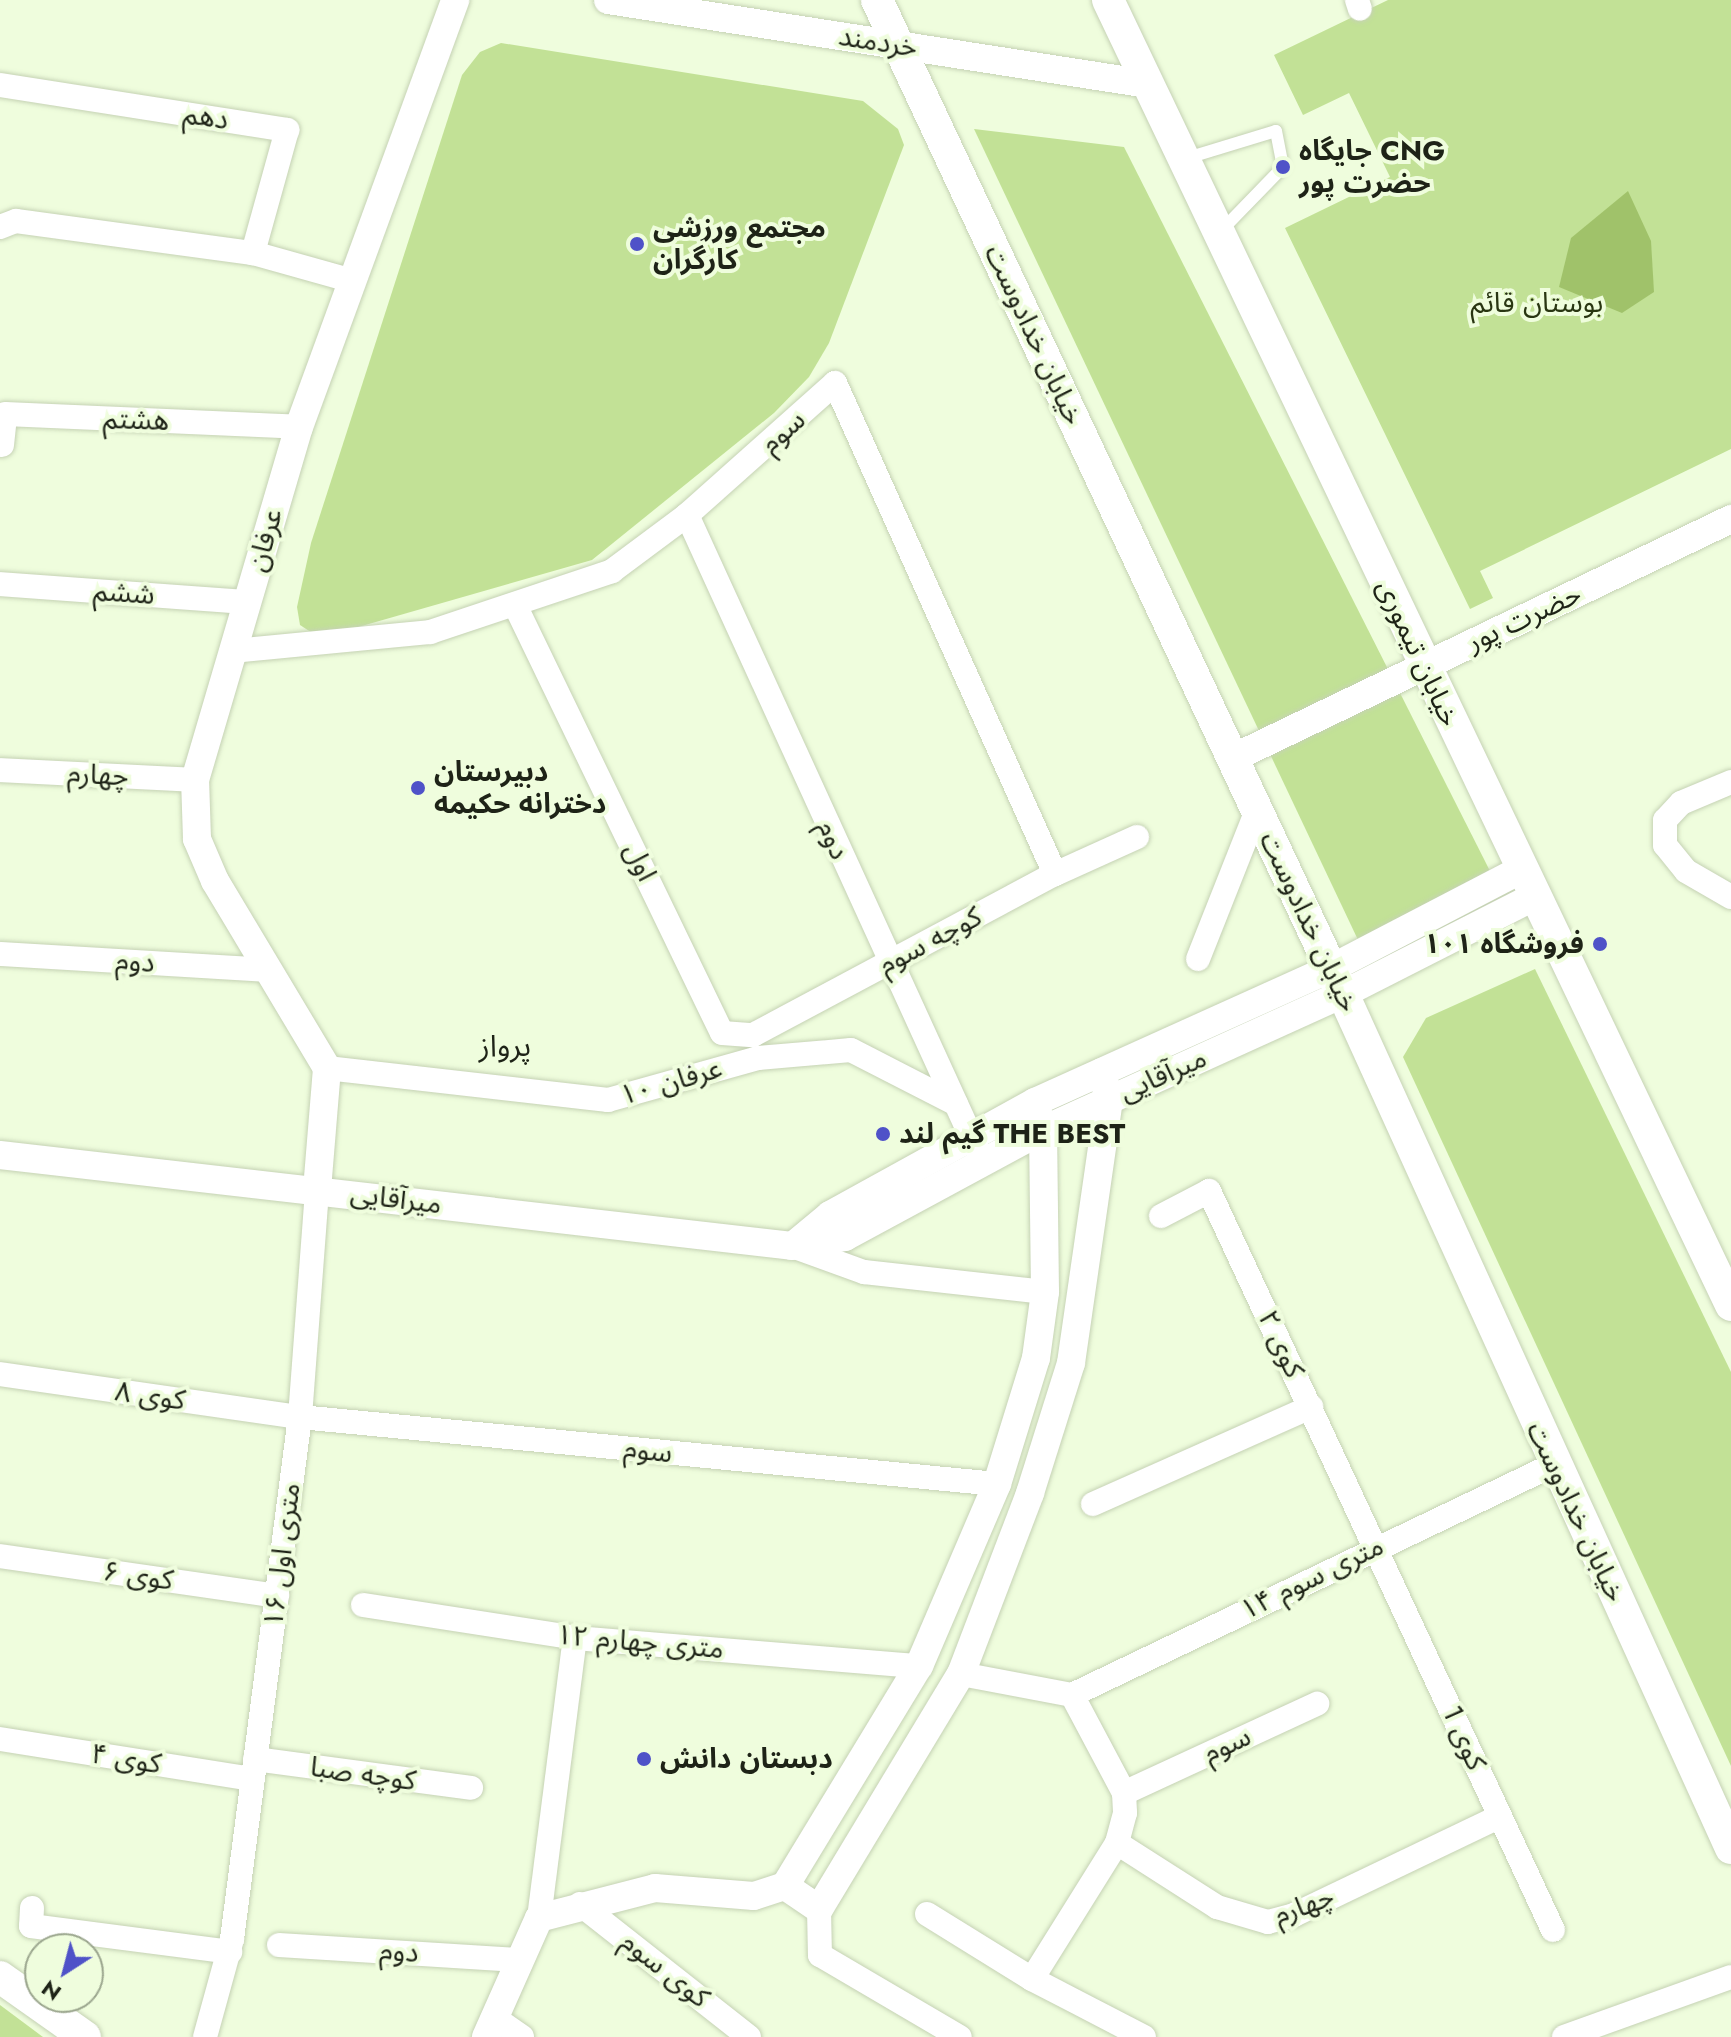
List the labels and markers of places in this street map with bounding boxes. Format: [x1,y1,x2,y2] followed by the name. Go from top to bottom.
[1299,134,1445,200] place label: جایگاه CNG حضرت پور
[1274,158,1292,176] marker: جایگاه CNG حضرت پور
[653,211,826,277] place label: مجتمع ورزشی کارگران
[628,235,646,253] marker: مجتمع ورزشی کارگران
[434,755,606,821] place label: دبیرستان دخترانه حکیمه
[409,779,427,797] marker: دبیرستان دخترانه حکیمه
[1424,927,1584,961] place label: فروشگاه ۱۰۱
[1591,935,1609,953] marker: فروشگاه ۱۰۱
[899,1117,1125,1151] place label: گیم لند THE BEST
[874,1125,892,1143] marker: گیم لند THE BEST
[660,1742,833,1776] place label: دبستان دانش
[635,1750,653,1768] marker: دبستان دانش

